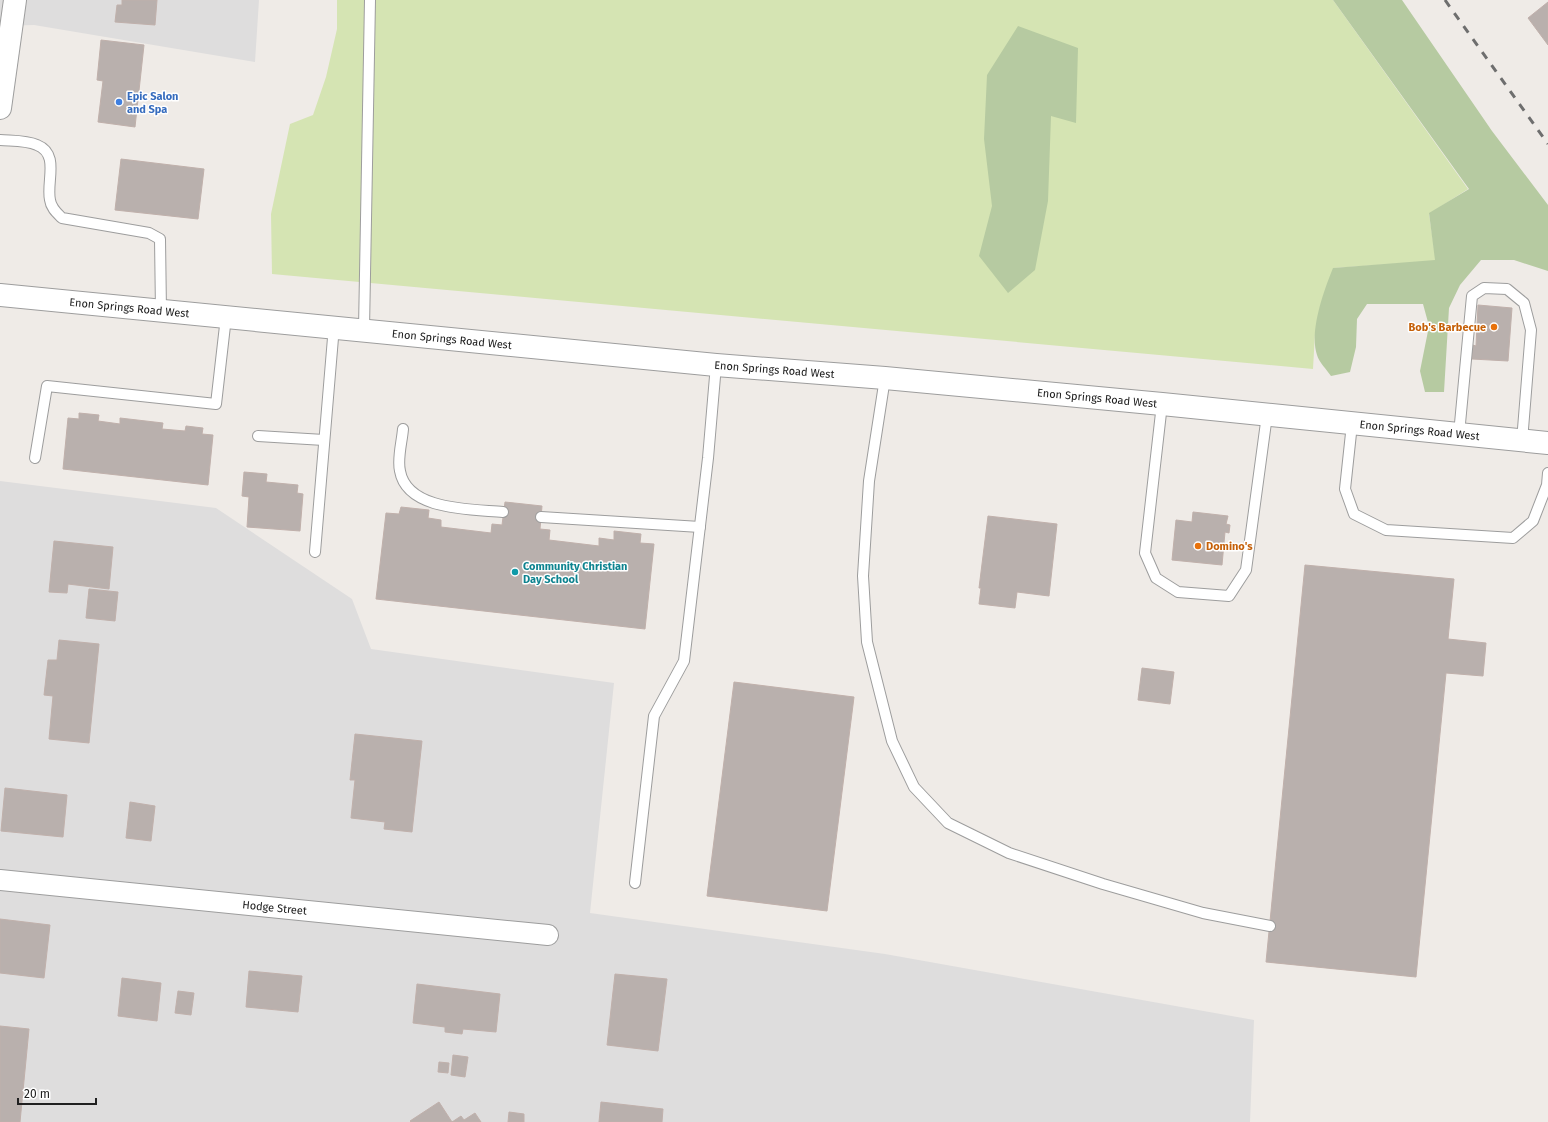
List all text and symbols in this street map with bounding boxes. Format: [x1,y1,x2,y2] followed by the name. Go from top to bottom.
[127,90,178,116] place label: Epic Salon and Spa
[114,97,124,107] marker: Epic Salon and Spa
[69,295,190,320] street label: Enon Springs Road West
[1409,321,1486,334] place label: Bob's Barbecue
[1489,322,1499,332] marker: Bob's Barbecue
[391,327,512,352] street label: Enon Springs Road West
[714,358,835,381] street label: Enon Springs Road West
[1037,386,1158,410] street label: Enon Springs Road West
[1359,417,1480,443] street label: Enon Springs Road West
[1206,540,1253,553] place label: Domino's
[1193,541,1203,551] marker: Domino's
[523,560,627,586] place label: Community Christian Day School
[510,567,520,577] marker: Community Christian Day School
[242,898,308,917] street label: Hodge Street
[18,1080,96,1106] scale bar
[24,1087,50,1101] text: 20 m

